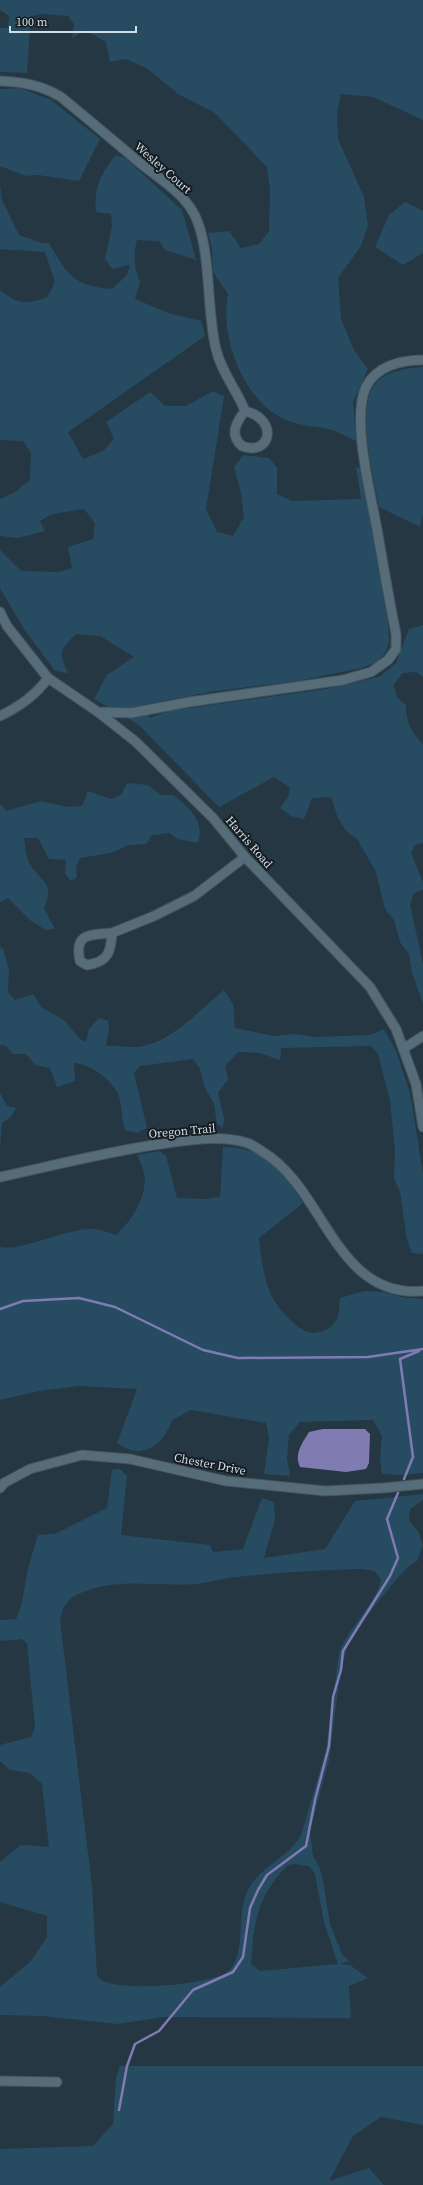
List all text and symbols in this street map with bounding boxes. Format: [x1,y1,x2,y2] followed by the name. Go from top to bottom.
[10,8,136,34] scale bar
[16,14,48,30] text: 100 m
[131,139,195,197] street label: Wesley Court
[222,813,276,872] street label: Harris Road
[148,1120,217,1142] street label: Oregon Trail
[173,1449,247,1479] street label: Chester Drive

